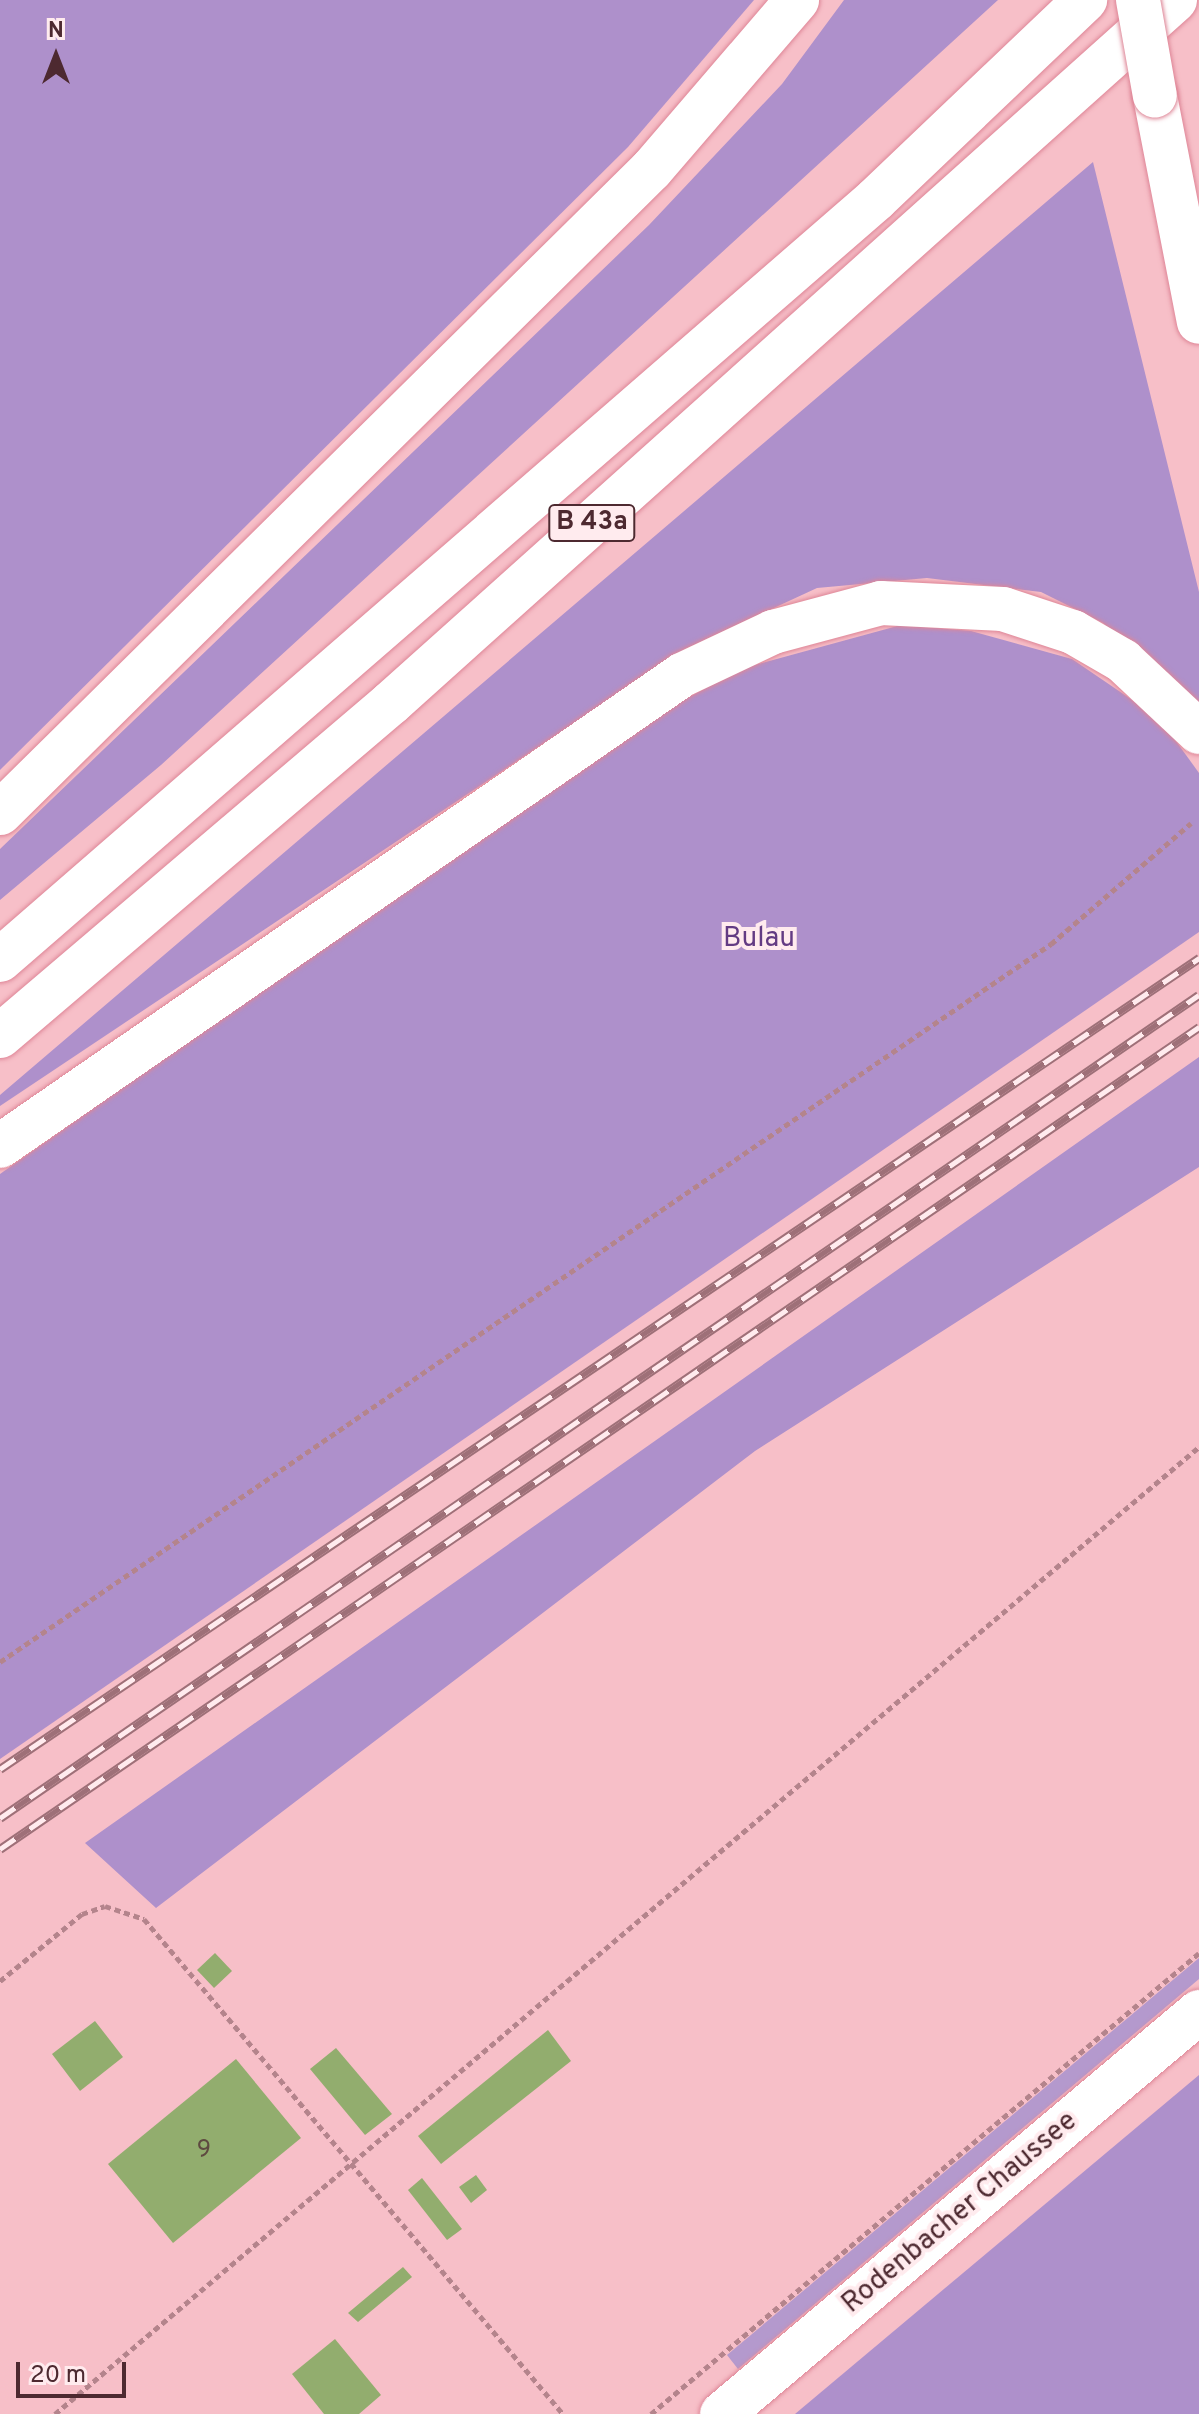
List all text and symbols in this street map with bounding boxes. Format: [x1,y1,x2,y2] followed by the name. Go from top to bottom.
[16,16,96,96] north arrow
[48,18,64,45] text: N
[548,501,636,545] road number: B 43a
[723,922,795,956] park label: Bulau
[836,2105,1084,2321] street label: Rodenbacher Chaussee
[197,2137,211,2165] house number: 9
[20,2346,130,2396] scale bar
[30,2361,86,2391] text: 20 m

